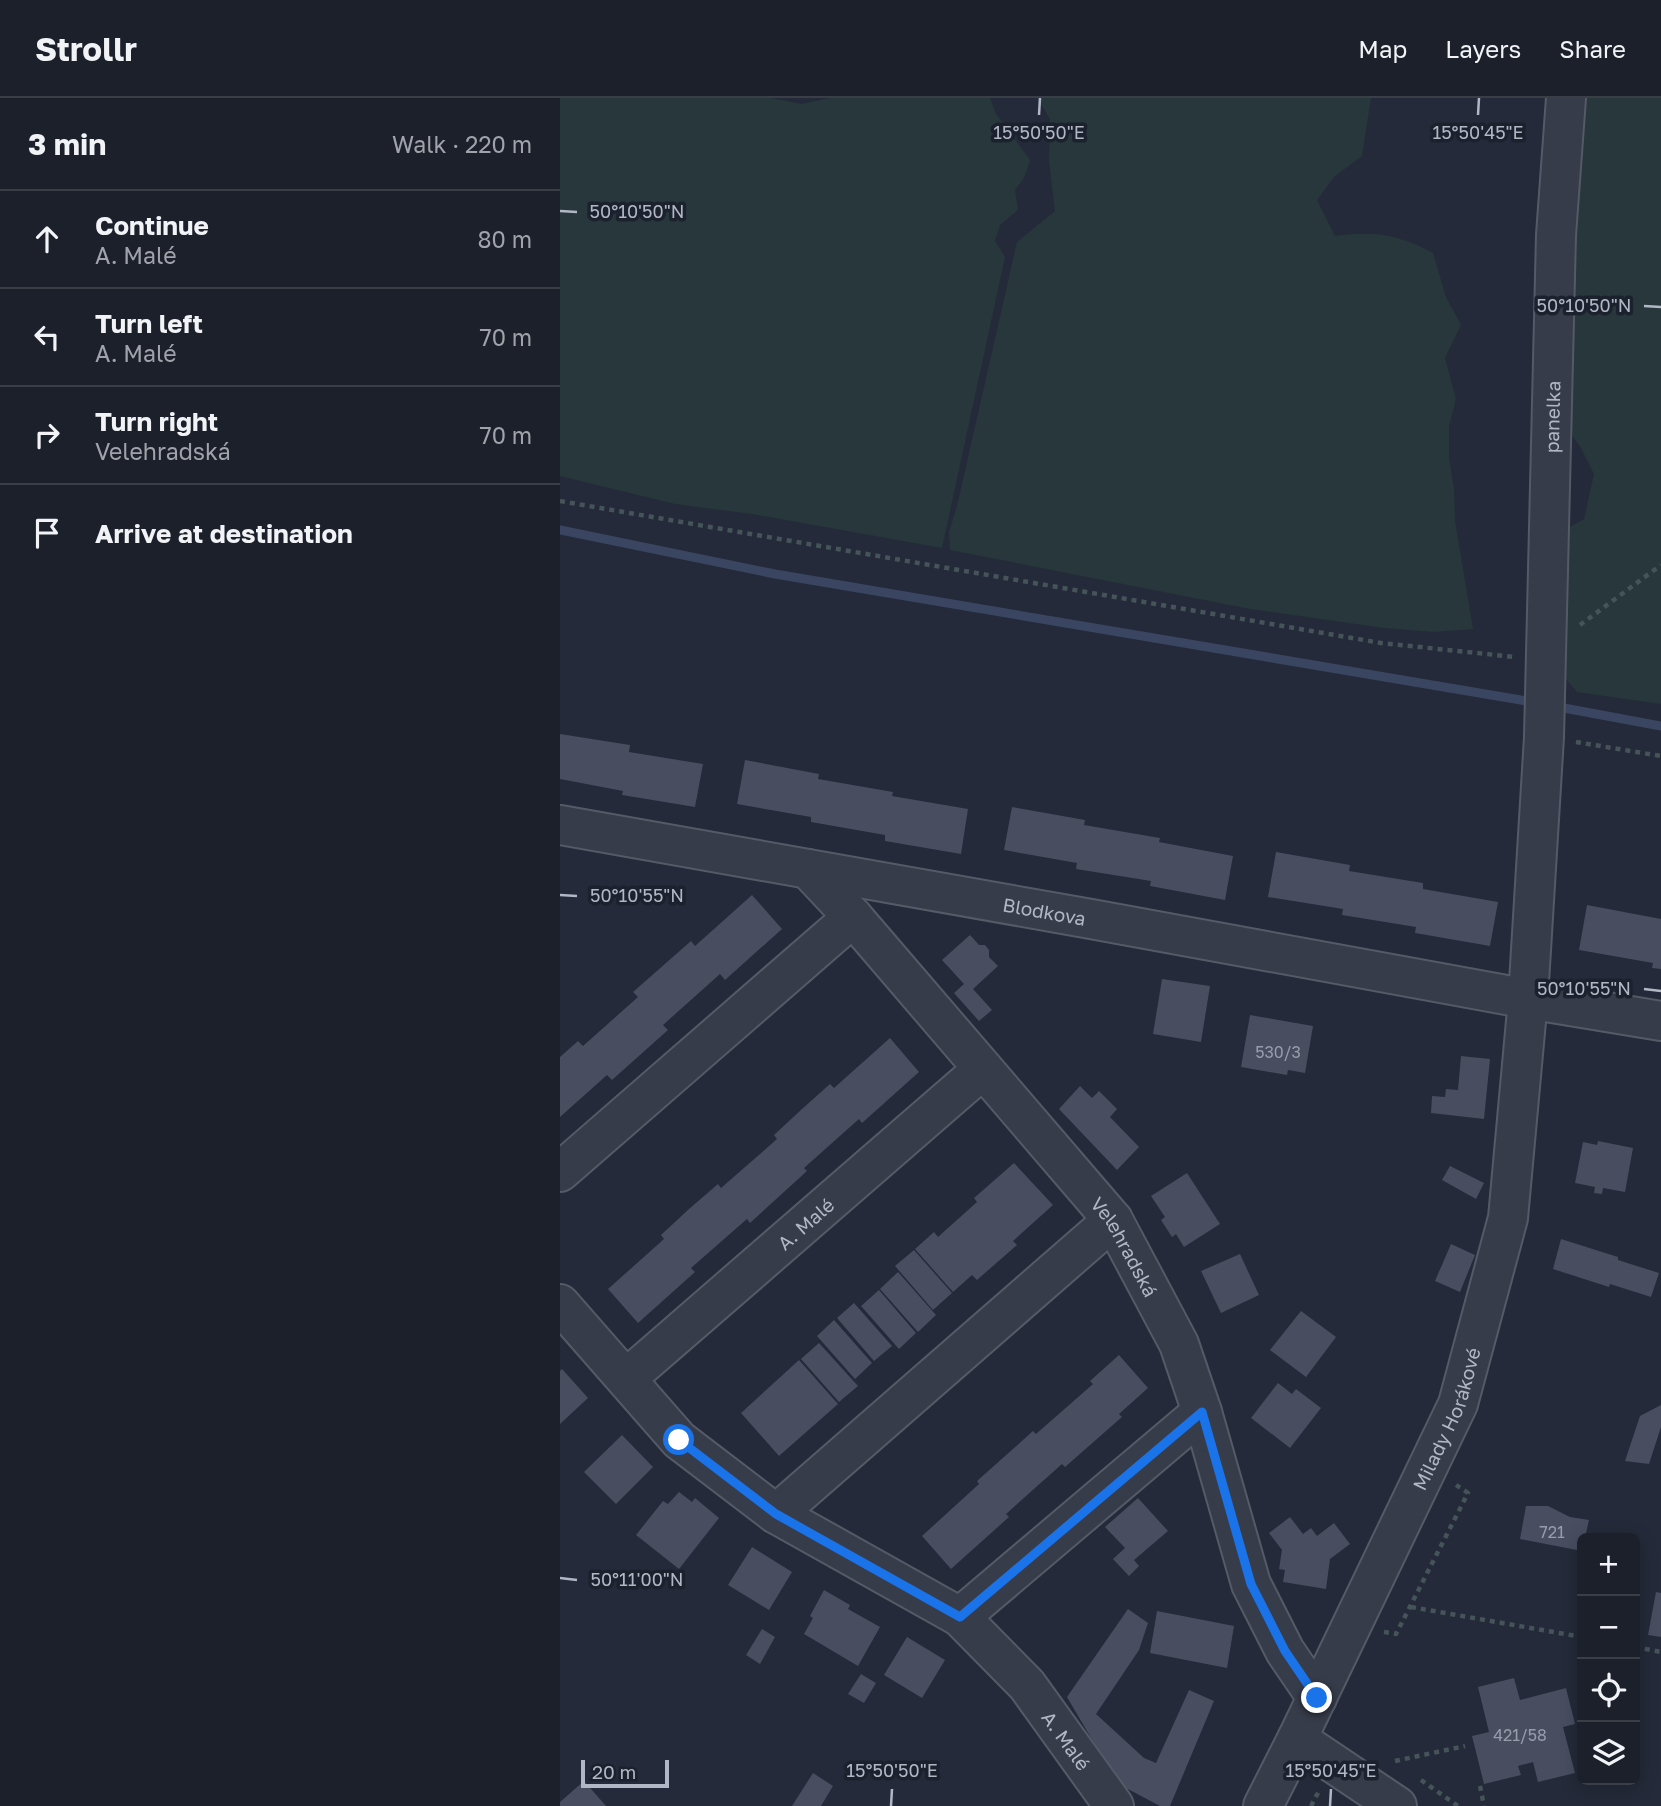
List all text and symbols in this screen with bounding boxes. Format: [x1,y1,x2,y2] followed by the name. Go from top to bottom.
[35,29,137,68] text: Strollr
[1358,34,1407,63] text: Map
[1445,34,1521,63] text: Layers
[1559,34,1626,63] text: Share
[993,121,1085,143] text: 15°50'50"E
[1432,121,1524,143] text: 15°50'45"E
[28,126,106,162] text: 3 min
[392,130,532,158] text: Walk · 220 m
[590,200,684,222] text: 50°10'50"N
[95,210,209,241] text: Continue
[28,220,66,258] icon: ahead
[478,225,532,253] text: 80 m
[95,241,177,269] text: A. Malé
[1537,294,1631,316] text: 50°10'50"N
[95,308,203,339] text: Turn left
[28,318,66,356] icon: left
[479,323,532,351] text: 70 m
[95,339,177,367] text: A. Malé
[1539,380,1564,453] street label: panelka
[95,406,218,437] text: Turn right
[28,416,66,454] icon: right
[479,421,532,449] text: 70 m
[95,437,231,465] text: Velehradská
[28,514,66,552] icon: arrive
[95,518,353,549] text: Arrive at destination
[590,884,684,906] text: 50°10'55"N
[1001,892,1088,929] street label: Blodkova
[1537,977,1631,999] text: 50°10'55"N
[1255,1042,1301,1062] house number: 530/3
[1087,1192,1163,1301] street label: Velehradská
[772,1193,838,1254] street label: A. Malé
[1407,1345,1484,1493] street label: Milady Horákové
[663,1424,694,1455] route start
[1539,1522,1565,1542] house number: 721
[1577,1533,1640,1785] map controls
[1577,1533,1640,1596] button: +
[590,1568,684,1590] text: 50°11'00"N
[1577,1596,1640,1659] button: −
[1577,1659,1640,1722] button: locate
[1301,1682,1332,1713] route end
[1038,1706,1096,1774] street label: A. Malé
[1577,1722,1640,1785] button: layers
[1493,1725,1547,1745] house number: 421/58
[581,1757,668,1789] scale bar
[846,1759,938,1781] text: 15°50'50"E
[1285,1759,1377,1781] text: 15°50'45"E
[592,1760,636,1783] text: 20 m

